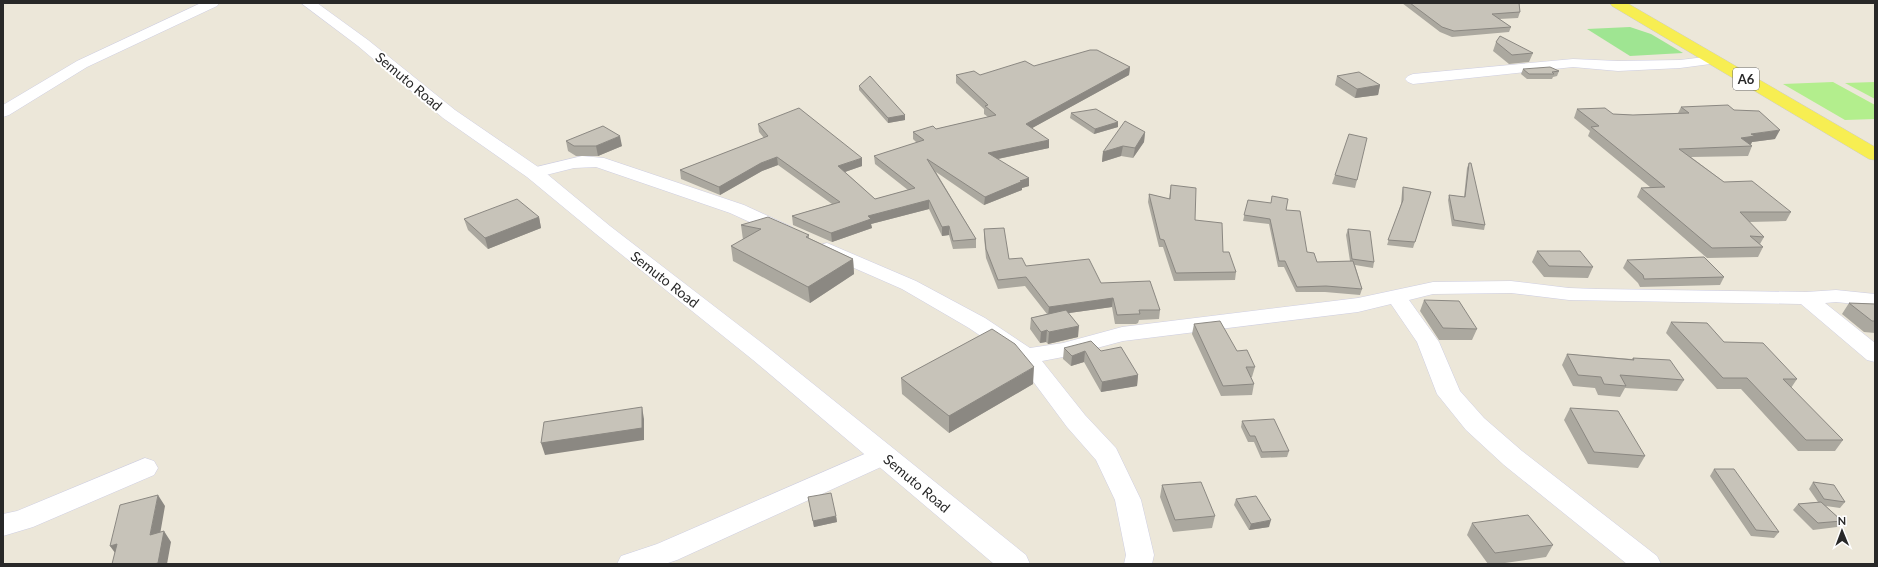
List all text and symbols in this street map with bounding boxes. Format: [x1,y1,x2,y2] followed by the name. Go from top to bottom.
[372,48,446,114] street label: Semuto Road
[1733,68,1759,90] road number: A6
[628,247,702,311] street label: Semuto Road
[880,450,954,516] street label: Semuto Road
[1822,511,1862,551] north arrow
[1837,514,1846,527] text: N

